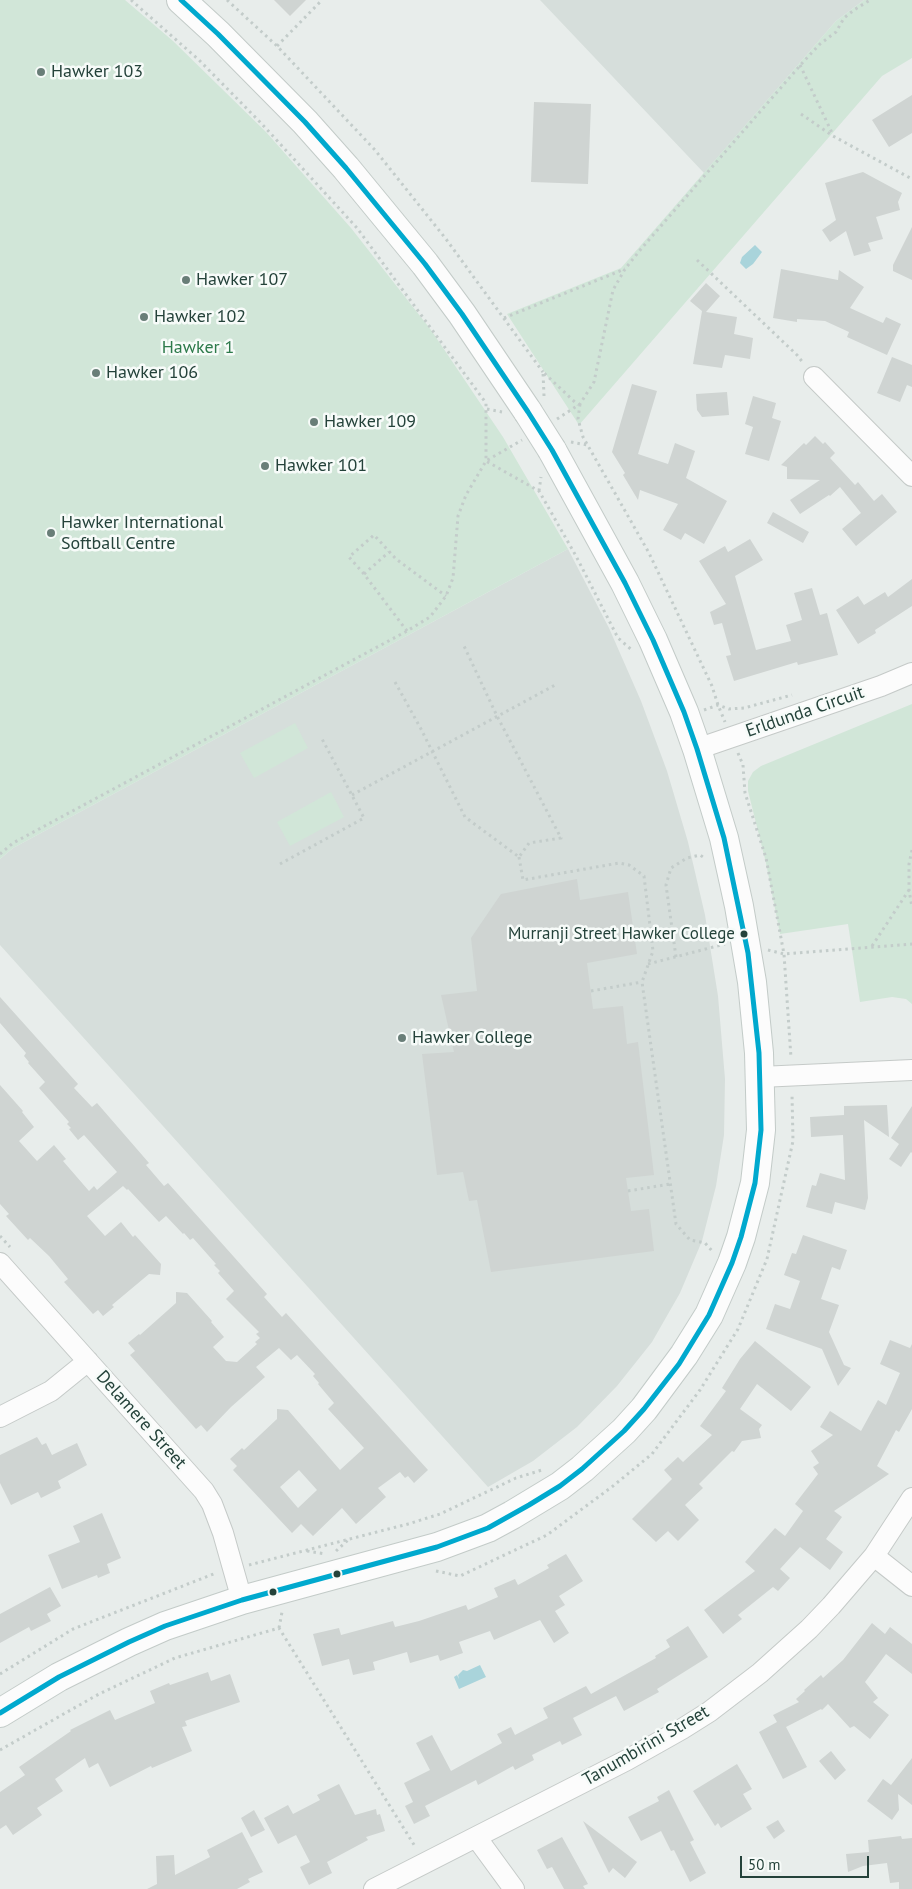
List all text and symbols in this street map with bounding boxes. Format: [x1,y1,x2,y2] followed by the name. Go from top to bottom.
[51,61,143,83] place label: Hawker 103
[35,66,47,78] marker: Hawker 103
[196,269,288,291] place label: Hawker 107
[180,274,192,286] marker: Hawker 107
[154,306,246,328] place label: Hawker 102
[138,311,150,323] marker: Hawker 102
[162,337,234,359] park label: Hawker 1
[106,362,198,384] place label: Hawker 106
[90,367,102,379] marker: Hawker 106
[324,411,416,433] place label: Hawker 109
[308,416,320,428] marker: Hawker 109
[275,455,367,477] place label: Hawker 101
[259,460,271,472] marker: Hawker 101
[61,512,223,554] place label: Hawker International Softball Centre
[45,527,57,539] marker: Hawker International Softball Centre
[743,682,867,742] street label: Erldunda Circuit
[508,924,735,944] place label: Murranji Street Hawker College
[739,929,749,939] marker: Murranji Street Hawker College
[412,1027,532,1049] place label: Hawker College
[396,1032,408,1044] marker: Hawker College
[91,1366,191,1474] street label: Delamere Street
[332,1569,342,1579] unlabelled marker
[268,1587,278,1597] unlabelled marker
[579,1701,713,1791] street label: Tanumbirini Street
[742,1846,871,1878] scale bar
[748,1855,781,1874] text: 50 m

